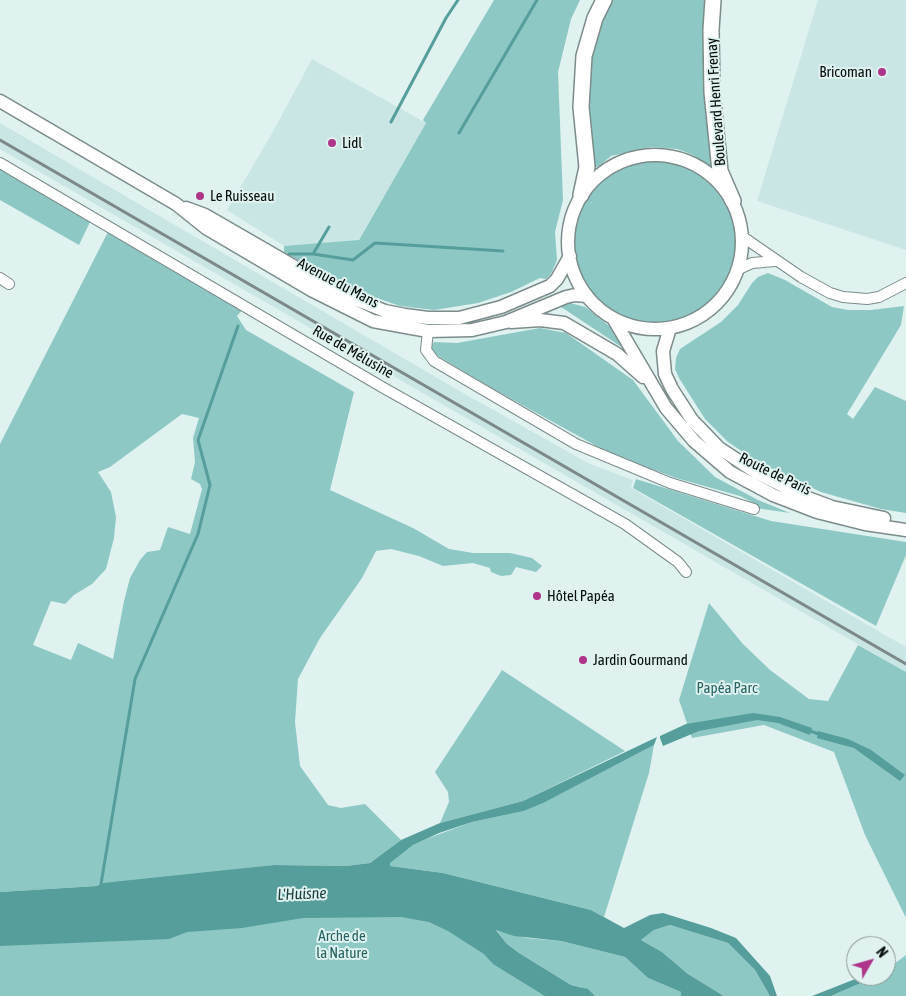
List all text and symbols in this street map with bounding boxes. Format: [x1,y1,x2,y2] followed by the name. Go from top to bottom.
[703,37,729,167] street label: Boulevard Henri Frenay
[819,63,872,81] place label: Bricoman
[876,66,888,78] marker: Bricoman
[342,134,362,152] place label: Lidl
[326,137,338,149] marker: Lidl
[210,187,274,205] place label: Le Ruisseau
[194,190,206,202] marker: Le Ruisseau
[294,254,382,312] street label: Avenue du Mans
[309,322,397,382] street label: Rue de Mélusine
[736,449,814,499] street label: Route de Paris
[547,587,615,605] place label: Hôtel Papéa
[531,590,543,602] marker: Hôtel Papéa
[593,651,688,669] place label: Jardin Gourmand
[577,654,589,666] marker: Jardin Gourmand
[697,679,757,697] park label: Papéa Parc
[277,884,327,904] water label: L'Huisne
[316,927,368,962] park label: Arche de la Nature
[846,936,896,986] north arrow
[873,944,891,961] text: N

